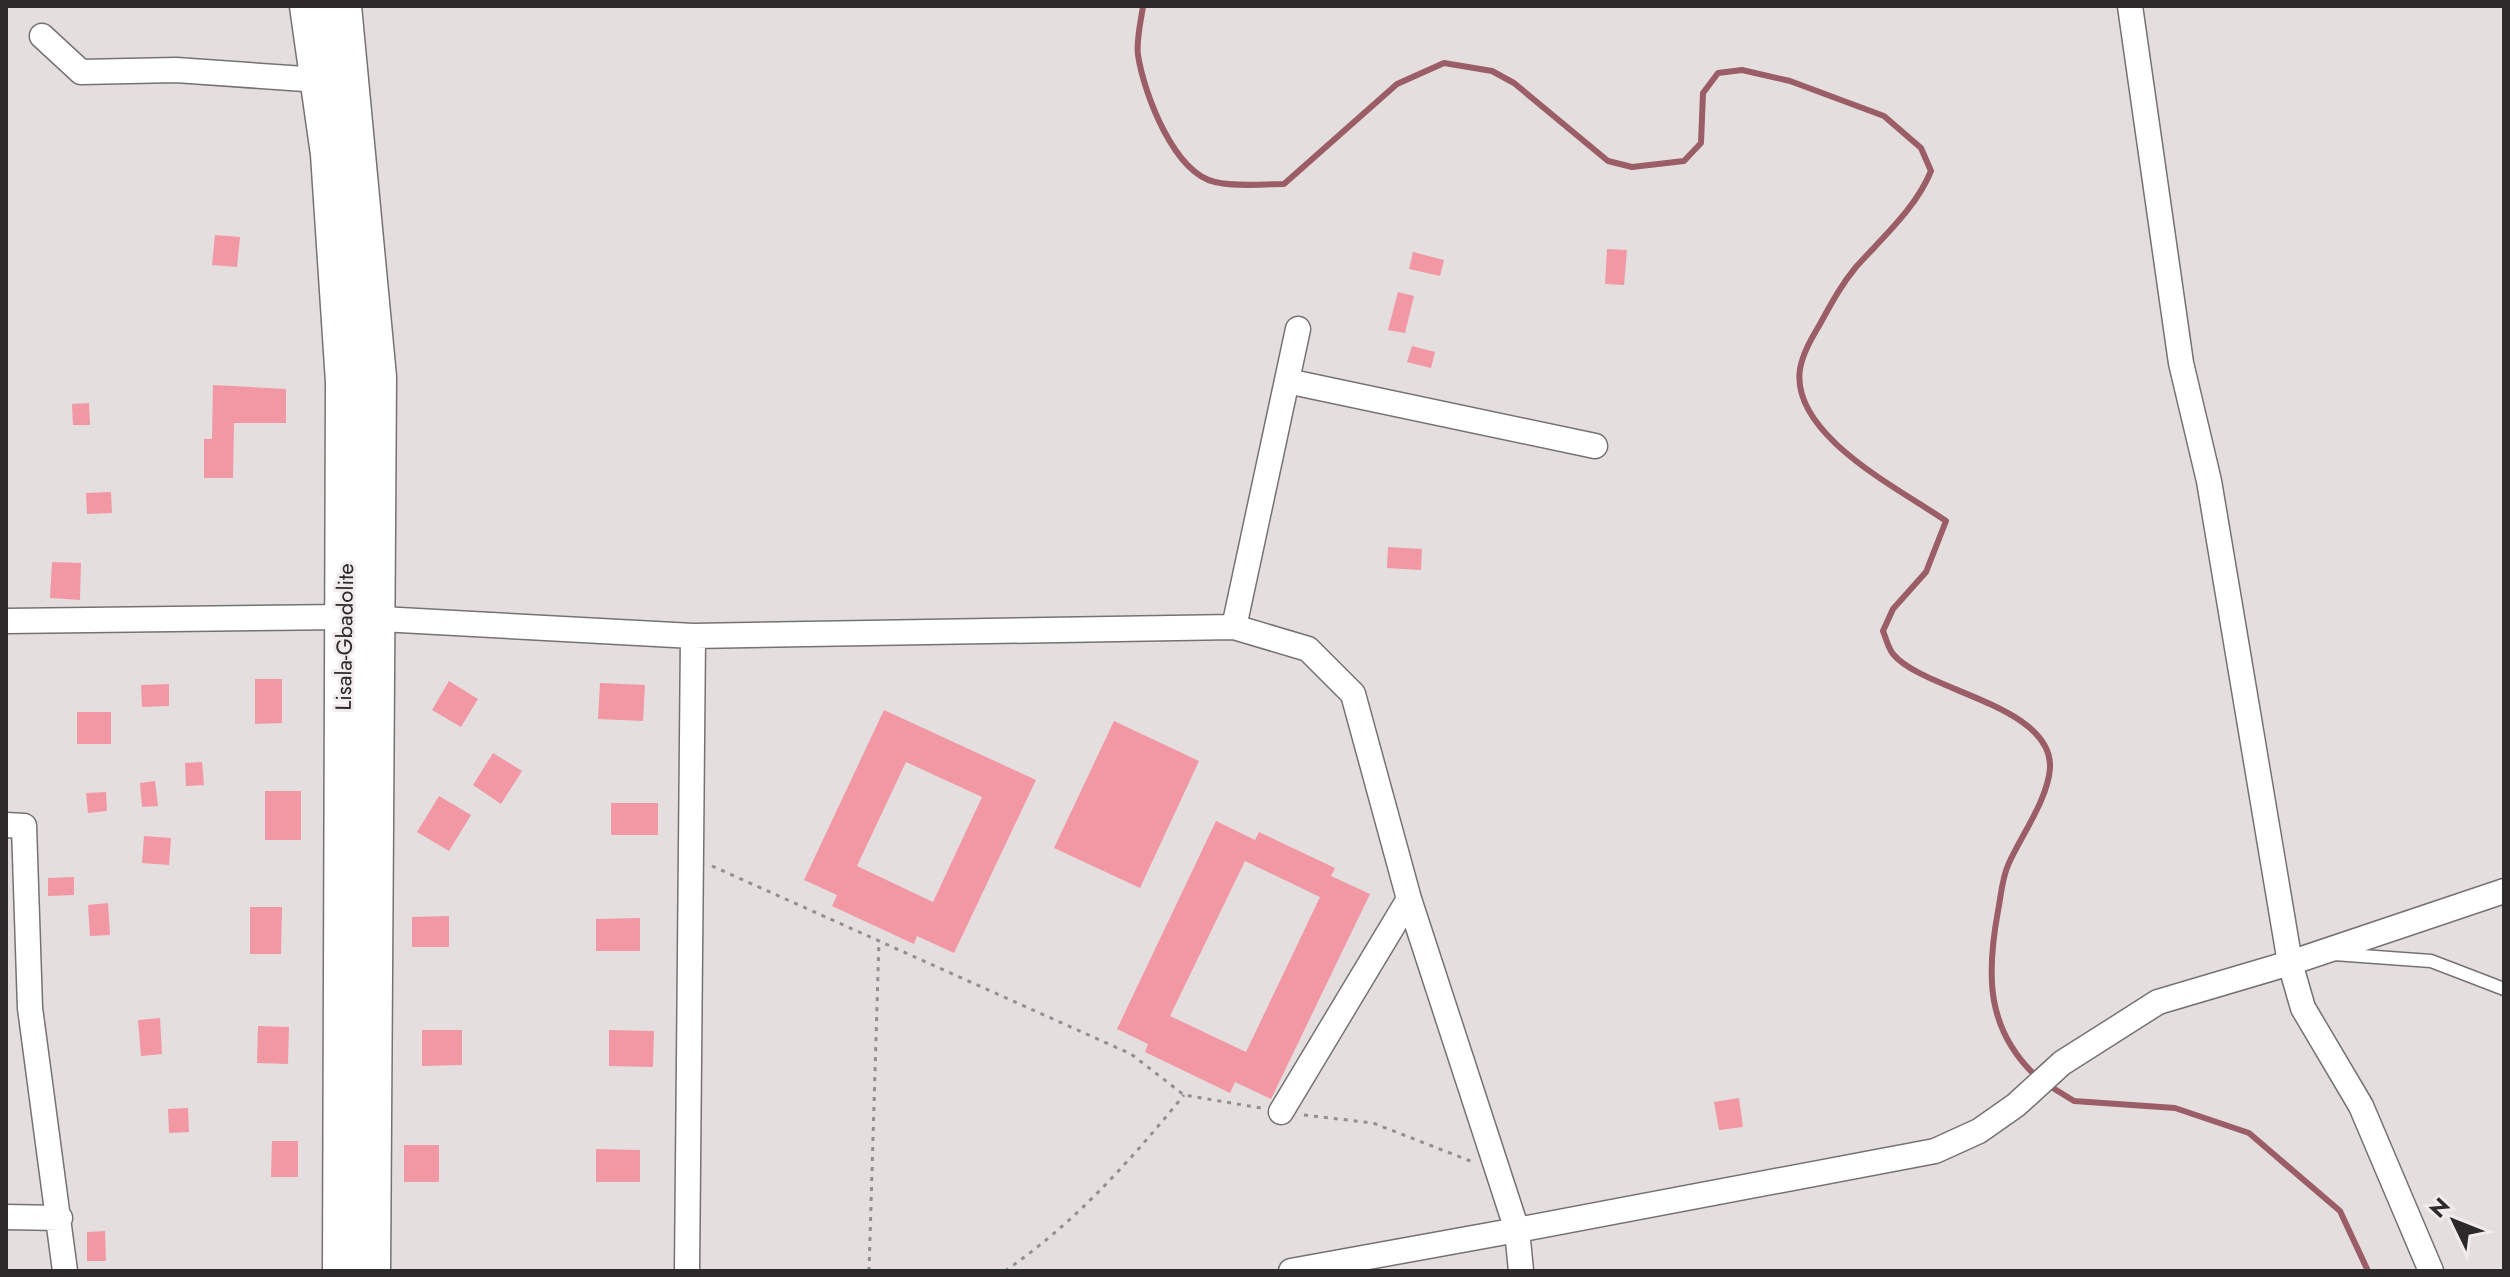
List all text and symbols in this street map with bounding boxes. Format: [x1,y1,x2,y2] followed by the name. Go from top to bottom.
[327,563,361,711] street label: Lisala-Gbadolite
[2414,1181,2494,1261] north arrow
[2422,1190,2457,1225] text: N

